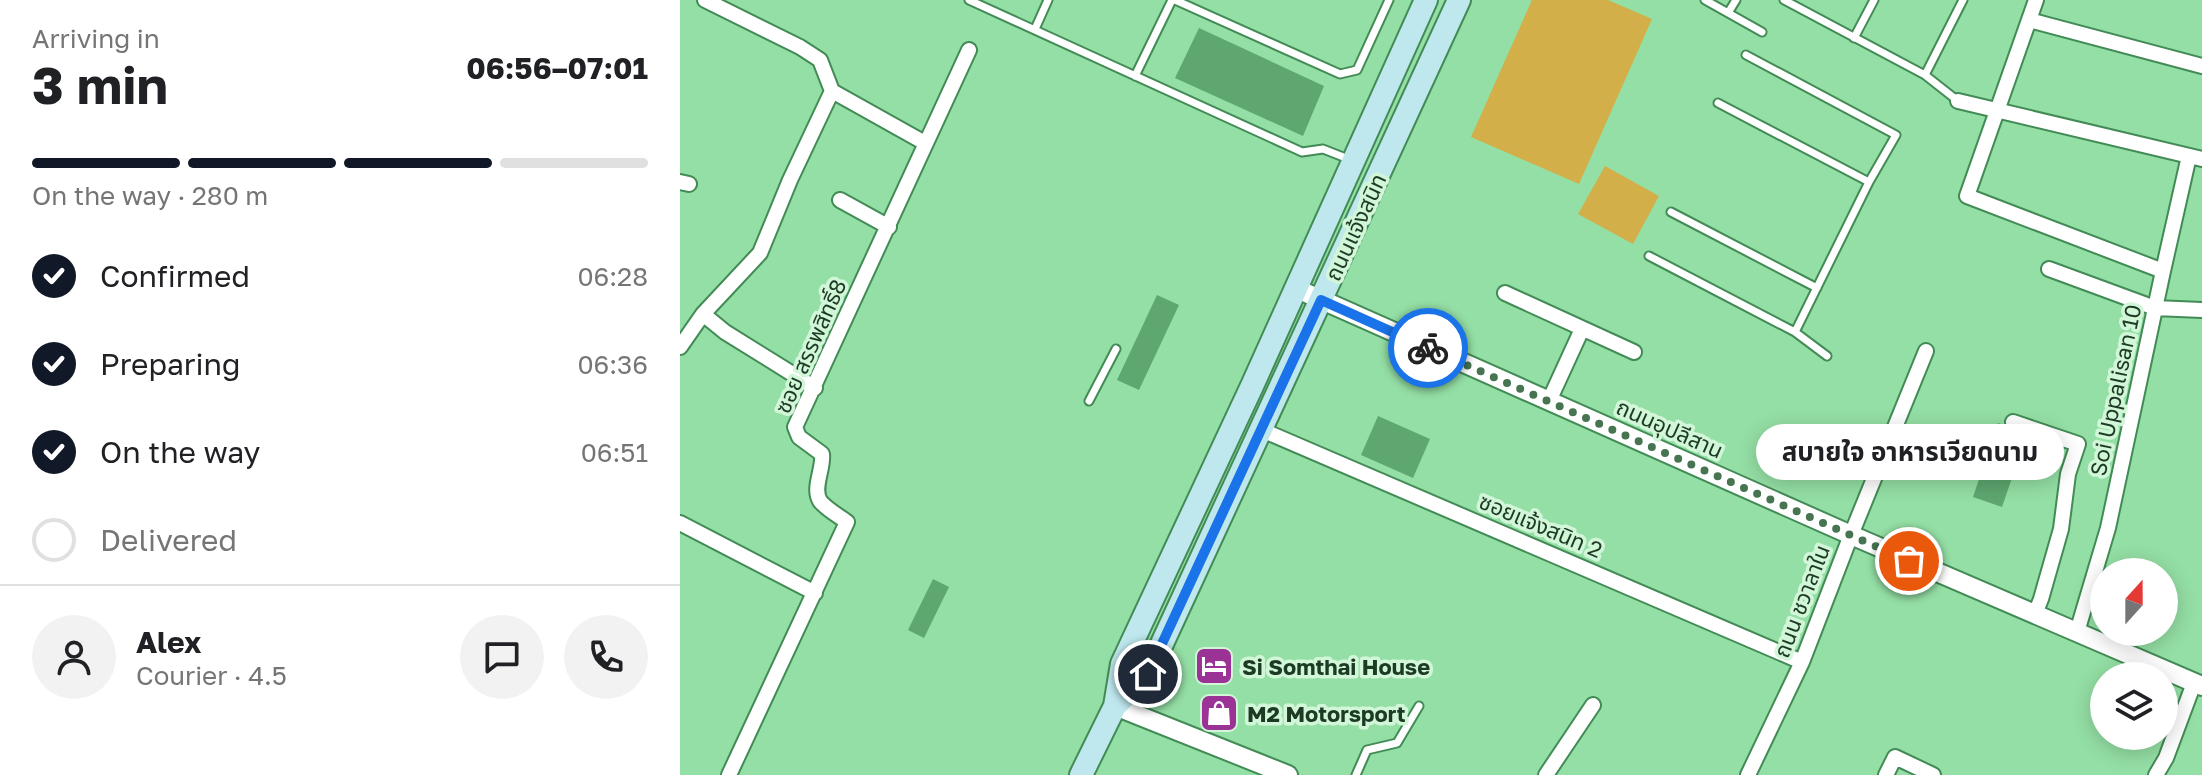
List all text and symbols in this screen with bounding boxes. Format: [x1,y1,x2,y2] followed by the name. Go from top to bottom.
[32,23,160,54] text: Arriving in
[466,50,648,86] text: 06:56–07:01
[32,53,168,115] text: 3 min
[1318,169,1392,285] street label: ถนนแจ้งสนิท
[32,180,268,211] text: On the way · 280 m
[32,254,76,298] icon: check
[100,258,250,294] text: Confirmed
[577,261,648,292] text: 06:28
[768,275,852,417] street label: ซอย สรรพสิทธิ์8
[2084,302,2146,478] street label: Soi Uppalisan 10
[1388,308,1468,388] courier
[1406,326,1450,370] icon: bike
[32,342,76,386] icon: check
[100,346,241,382] text: Preparing
[577,349,648,380] text: 06:36
[1612,393,1727,464] street label: ถนนอุปลีสาน
[1755,425,2063,481] callout: สบายใจ อาหารเวียดนาม
[32,430,76,474] icon: check
[100,434,260,470] text: On the way
[1782,436,2038,467] text: สบายใจ อาหารเวียดนาม
[581,437,648,468] text: 06:51
[1475,487,1607,563] street label: ซอยแจ้งสนิท 2
[100,522,237,558] text: Delivered
[1875,527,1943,595] pin
[1887,539,1931,583] icon: bag
[1767,541,1835,661] street label: ถนน ชวาลาใน
[2090,558,2178,646] north arrow
[2090,558,2178,750] map controls
[32,615,116,699] button: person
[460,615,544,699] button: chat
[564,615,648,699] button: phone
[136,624,201,660] text: Alex
[1114,640,1182,708] pin
[1193,645,1235,687] hotel icon: Si Somthai House
[1126,652,1170,696] icon: home
[1242,653,1430,680] place label: Si Somthai House
[136,660,287,691] text: Courier · 4.5
[2090,662,2178,750] button: layers
[1198,692,1240,734] shop icon: M2 Motorsport
[1247,700,1406,727] place label: M2 Motorsport

